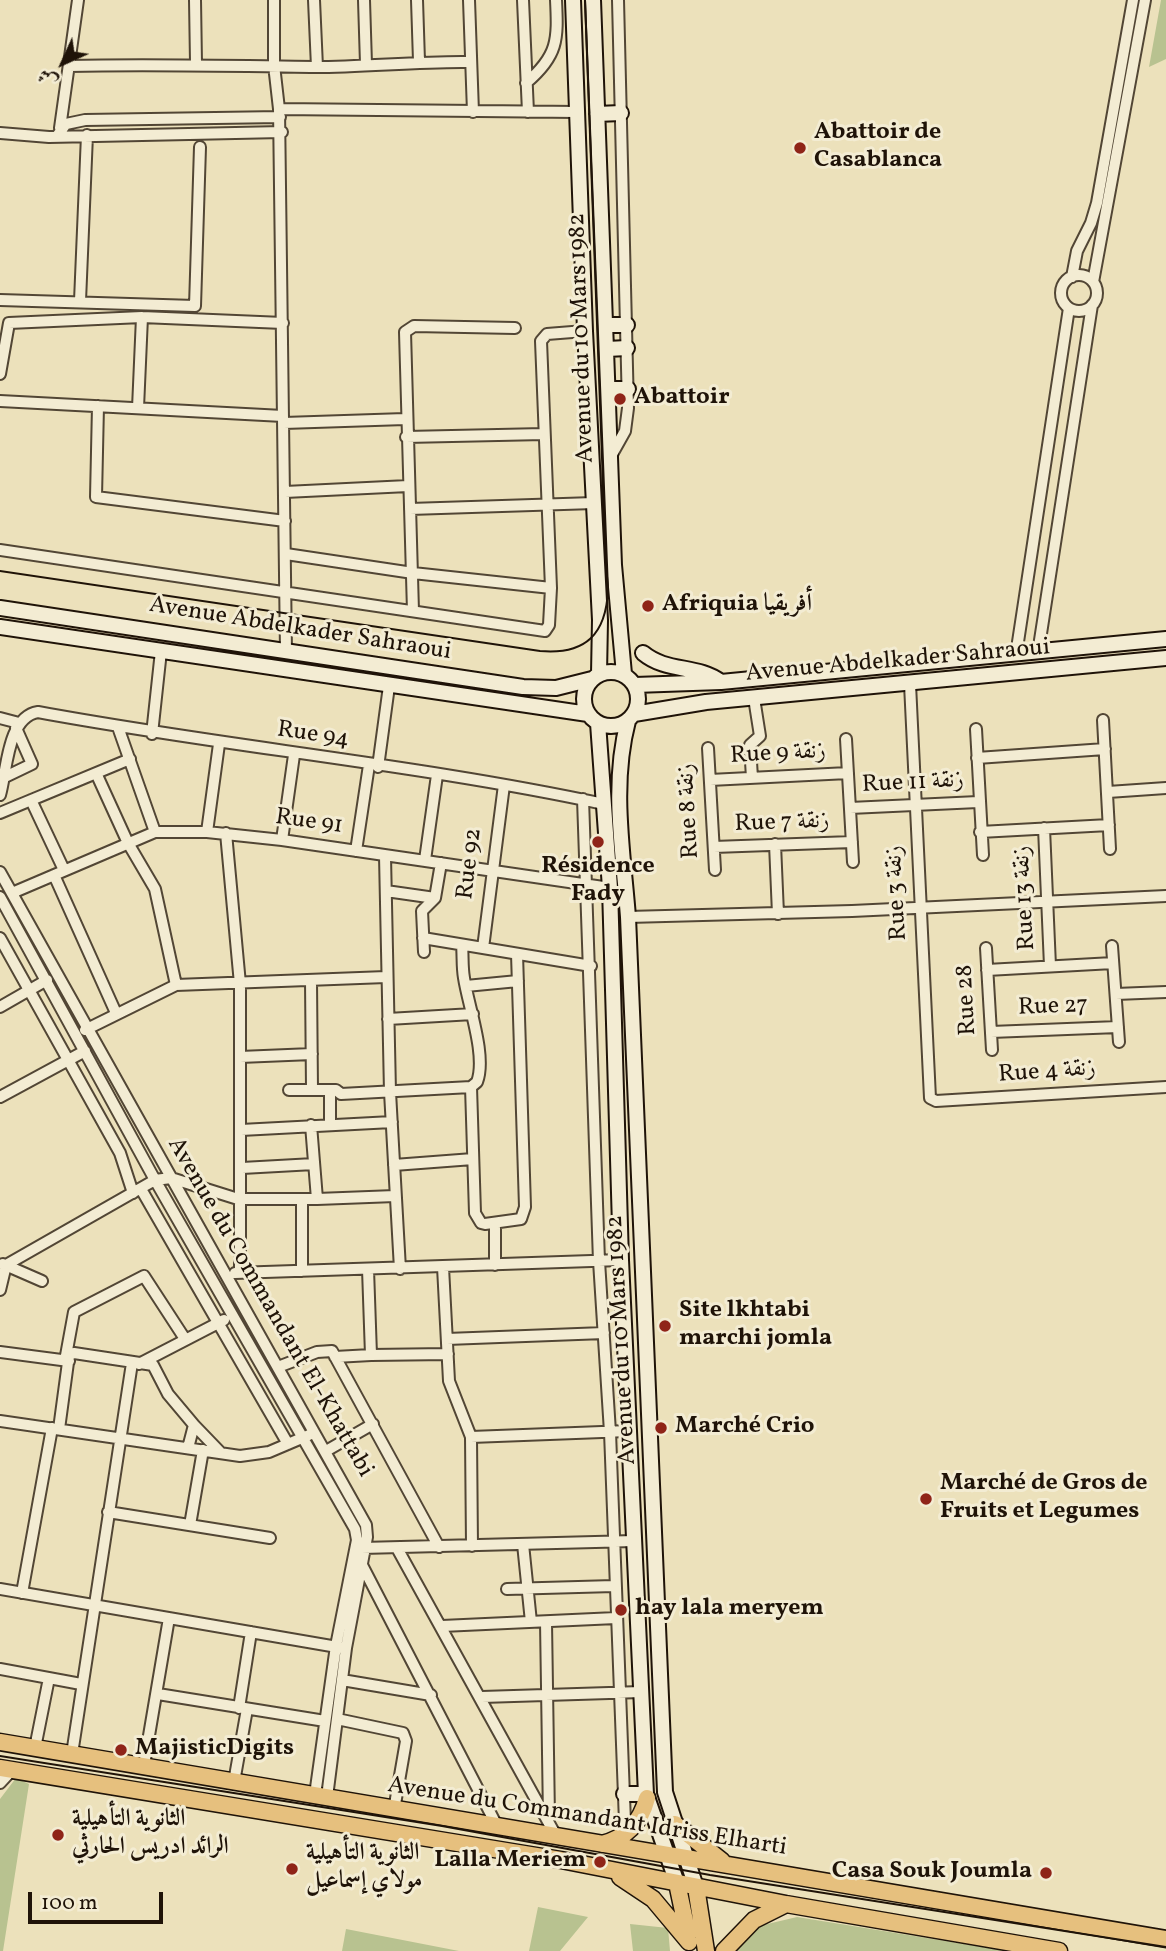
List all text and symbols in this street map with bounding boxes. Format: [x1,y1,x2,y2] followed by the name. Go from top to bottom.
[28,28,98,98] north arrow
[32,62,64,94] text: ش
[814,120,942,176] place label: Abattoir de Casablanca
[792,140,808,156] marker: Abattoir de Casablanca
[564,213,602,463] street label: Avenue du 10 Mars 1982
[634,385,730,413] place label: Abattoir
[612,391,628,407] marker: Abattoir
[147,592,453,668] street label: Avenue Abdelkader Sahraoui
[662,592,812,620] place label: Afriquia أفريقيا
[640,598,656,614] marker: Afriquia أفريقيا
[745,634,1051,690] street label: Avenue Abdelkader Sahraoui
[275,717,351,755] street label: Rue 94
[729,738,827,772] street label: Rue 9 زنقة
[673,763,707,859] street label: Rue 8 زنقة
[861,767,965,801] street label: Rue 11 زنقة
[273,804,345,842] street label: Rue 91
[734,808,830,840] street label: Rue 7 زنقة
[452,827,490,901] street label: Rue 92
[590,834,606,850] marker: Résidence Fady
[881,845,915,941] street label: Rue 3 زنقة
[1009,845,1043,951] street label: Rue 13 زنقة
[541,854,655,910] place label: Résidence Fady
[952,964,984,1036] street label: Rue 28
[1017,992,1089,1024] street label: Rue 27
[997,1055,1097,1091] street label: Rue 4 زنقة
[160,1133,378,1483] street label: Avenue du Commandant El-Khattabi
[602,1214,644,1466] street label: Avenue du 10 Mars 1982
[679,1298,832,1354] place label: Site lkhtabi marchi jomla
[657,1318,673,1334] marker: Site lkhtabi marchi jomla
[675,1414,815,1442] place label: Marché Crio
[653,1420,669,1436] marker: Marché Crio
[940,1471,1148,1527] place label: Marché de Gros de Fruits et Legumes
[918,1491,934,1507] marker: Marché de Gros de Fruits et Legumes
[635,1596,824,1624] place label: hay lala meryem
[613,1602,629,1618] marker: hay lala meryem
[135,1736,294,1764] place label: MajisticDigits
[113,1742,129,1758] marker: MajisticDigits
[385,1772,789,1864] street label: Avenue du Commandant Idriss Elharti
[72,1807,229,1863] place label: الثانوية التأهيلية الرائد ادريس الحارثي
[50,1827,66,1843] marker: الثانوية التأهيلية الرائد ادريس الحارثي
[306,1841,422,1897] place label: الثانوية التأهيلية مولاي إسماعيل
[434,1848,586,1876] place label: Lalla Meriem
[592,1854,608,1870] marker: Lalla Meriem
[832,1859,1032,1887] place label: Casa Souk Joumla
[284,1861,300,1877] marker: الثانوية التأهيلية مولاي إسماعيل
[1038,1865,1054,1881] marker: Casa Souk Joumla
[32,1878,166,1922] scale bar
[41,1889,98,1918] text: 100 m

